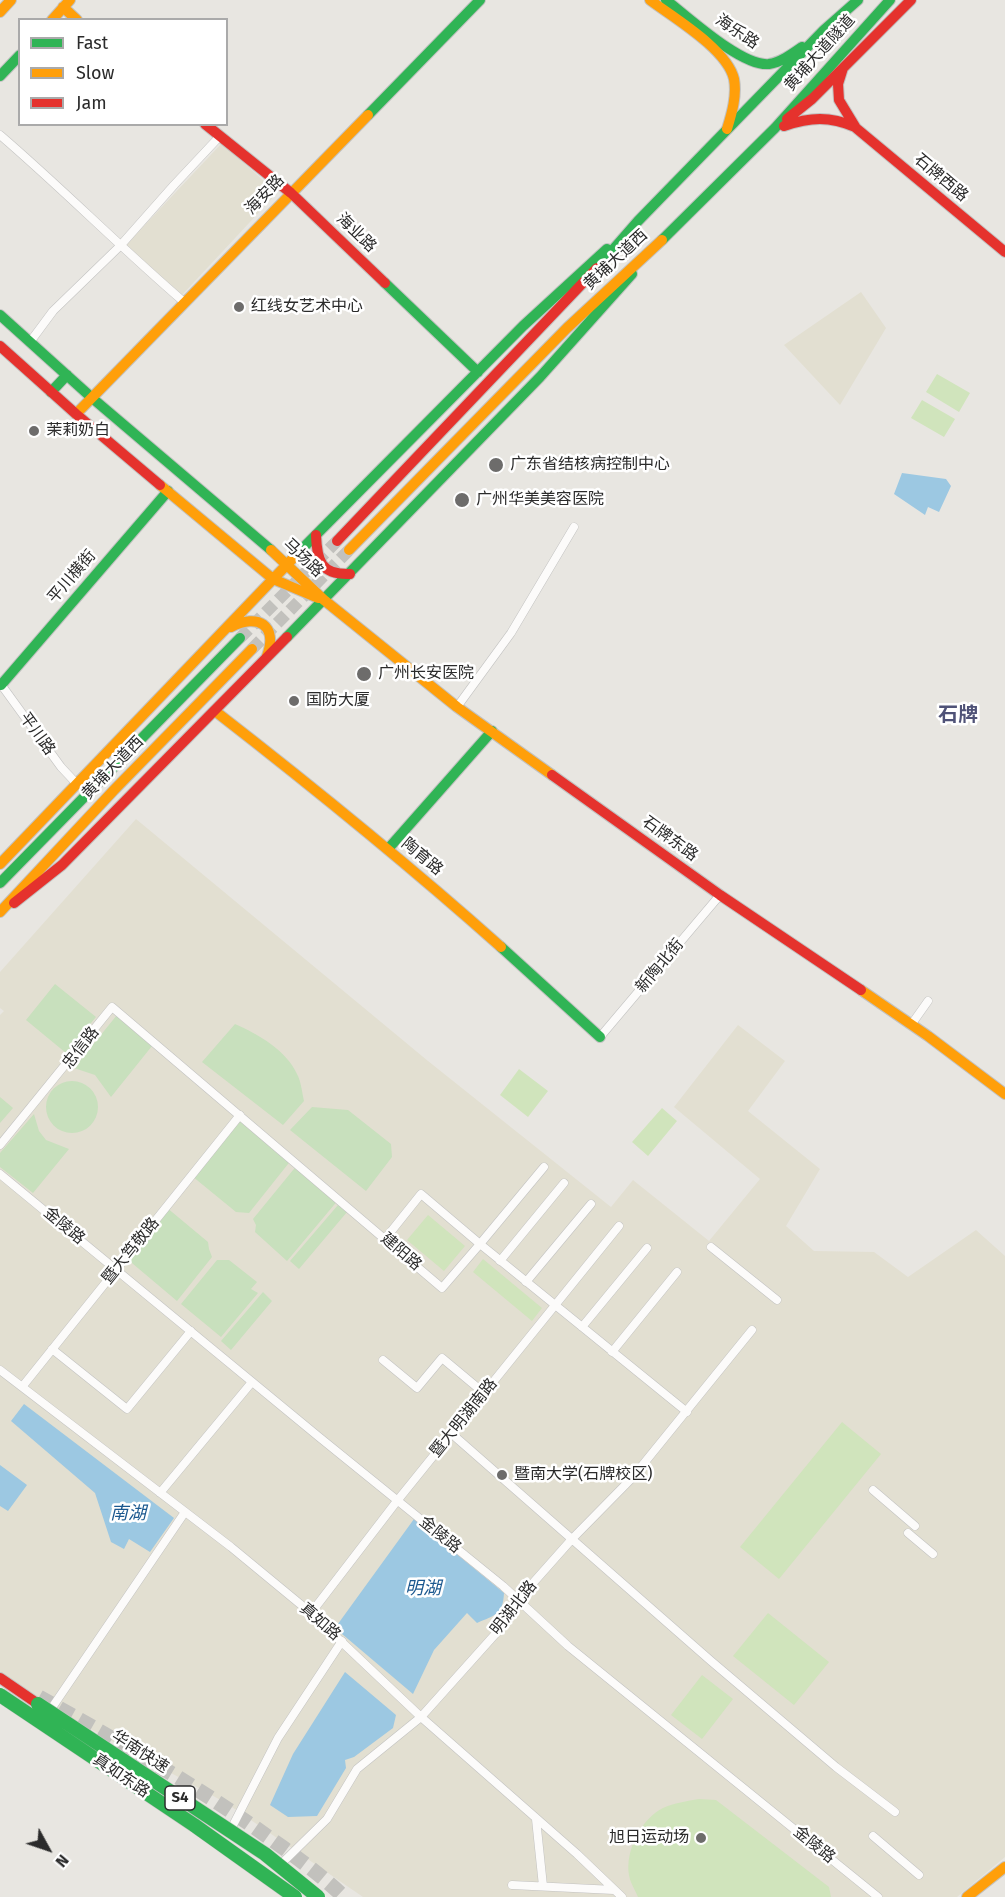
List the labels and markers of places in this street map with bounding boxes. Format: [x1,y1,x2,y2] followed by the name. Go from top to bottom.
[251,297,363,317] place label: 红线女艺术中心
[232,300,246,314] marker: 红线女艺术中心
[46,421,110,441] place label: 茉莉奶白
[27,424,41,438] marker: 茉莉奶白
[510,455,670,475] place label: 广东省结核病控制中心
[487,456,505,474] marker: 广东省结核病控制中心
[476,490,604,510] place label: 广州华美美容医院
[453,491,471,509] marker: 广州华美美容医院
[378,664,474,684] place label: 广州长安医院
[355,665,373,683] marker: 广州长安医院
[306,691,370,711] place label: 国防大厦
[287,694,301,708] marker: 国防大厦
[514,1465,652,1485] place label: 暨南大学(石牌校区)
[495,1468,509,1482] marker: 暨南大学(石牌校区)
[609,1828,689,1848] place label: 旭日运动场
[694,1831,708,1845] marker: 旭日运动场

